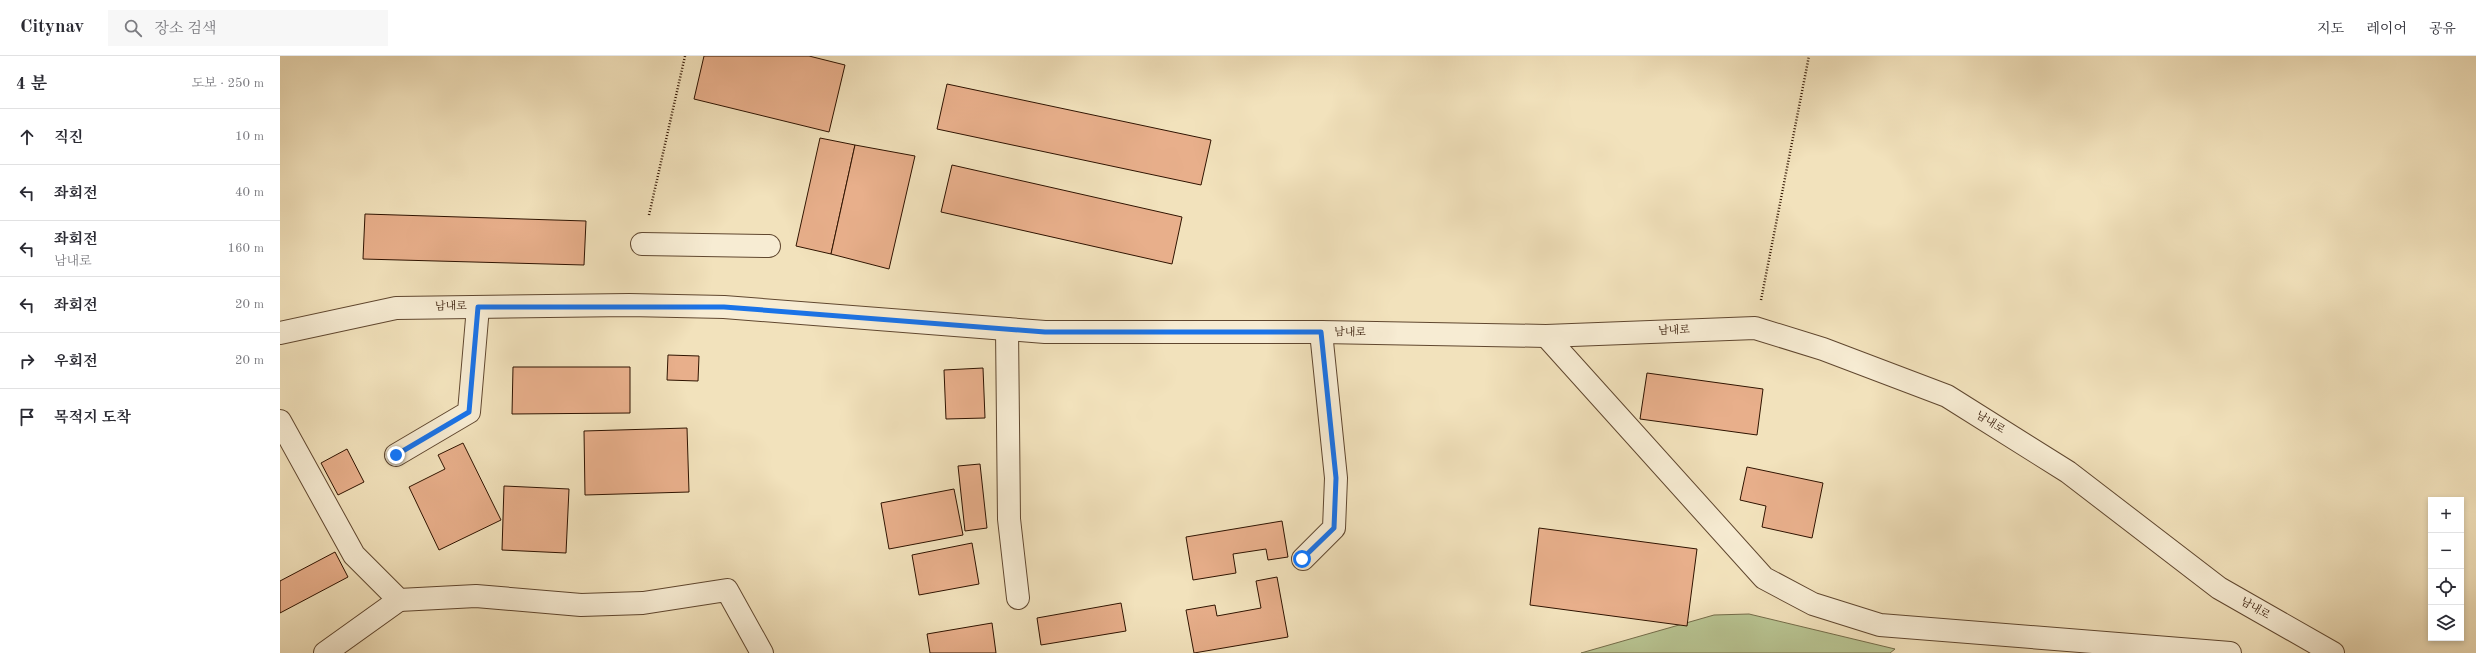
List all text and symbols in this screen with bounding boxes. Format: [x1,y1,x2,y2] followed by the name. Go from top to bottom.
[108,10,388,46] search box
[122,17,144,39] icon: search
[20,18,84,37] text: Citynav
[154,22,217,37] text: 장소 검색
[2317,22,2344,36] text: 지도
[2366,22,2407,36] text: 레이어
[2429,22,2456,36] text: 공유
[16,76,47,93] text: 4 분
[191,77,264,90] text: 도보 · 250 m
[16,126,38,148] icon: ahead
[235,130,264,143] text: 10 m
[54,131,83,146] text: 직진
[16,182,38,204] icon: left
[235,186,264,199] text: 40 m
[54,187,97,202] text: 좌회전
[54,233,97,248] text: 좌회전
[16,238,38,260] icon: left
[227,242,264,255] text: 160 m
[54,255,92,268] text: 남내로
[16,294,38,316] icon: left
[235,298,264,311] text: 20 m
[54,299,97,314] text: 좌회전
[435,300,467,313] street label: 남내로
[1658,324,1690,337] street label: 남내로
[1334,326,1366,339] street label: 남내로
[16,350,38,372] icon: right
[235,354,264,367] text: 20 m
[54,355,97,370] text: 우회전
[16,406,38,428] icon: arrive
[1974,409,2007,436] street label: 남내로
[54,411,131,426] text: 목적지 도착
[387,446,405,464] route end
[2428,497,2464,641] map controls
[2428,497,2464,533] button: +
[2428,533,2464,569] button: −
[1293,550,1311,568] route start
[2428,569,2464,605] button: locate
[2238,595,2272,622] street label: 남내로
[2428,605,2464,641] button: layers

